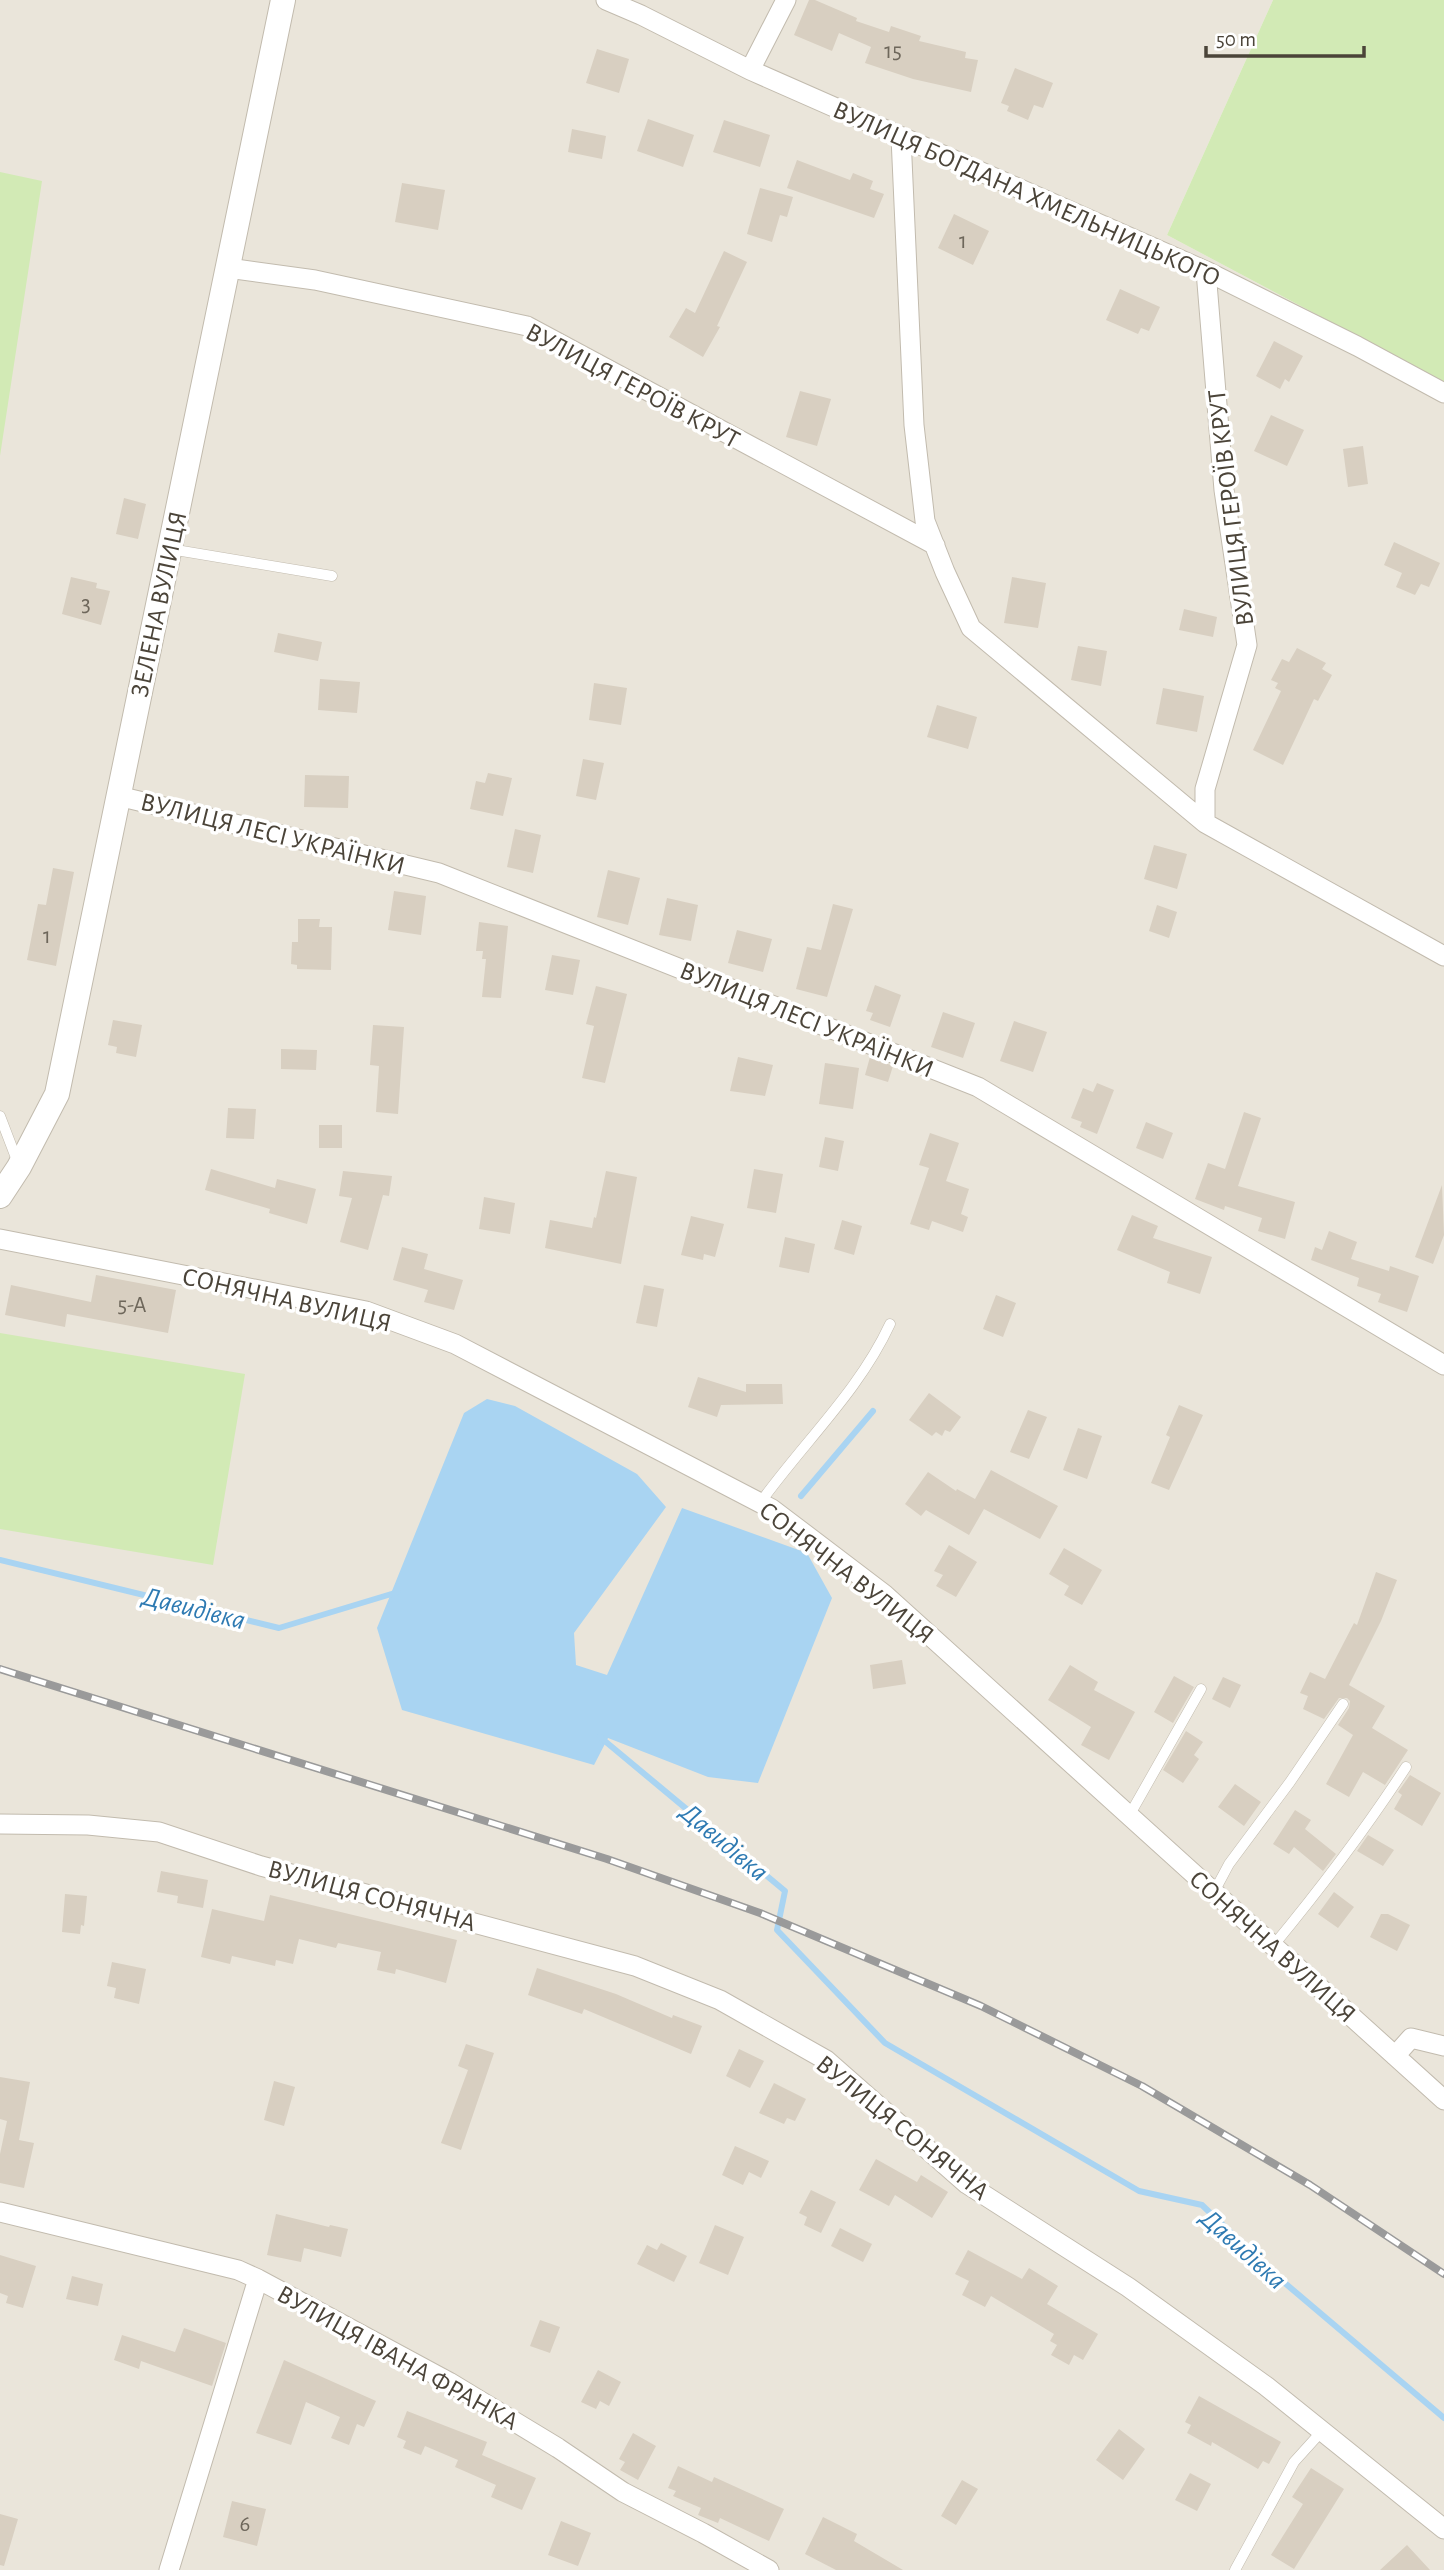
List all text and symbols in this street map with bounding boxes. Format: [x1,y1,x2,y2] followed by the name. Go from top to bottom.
[1206,14,1364,58] scale bar
[1216,29,1256,50] text: 50 m
[884,40,902,63] house number: 15
[829,96,1224,291] street label: ВУЛИЦЯ БОГДАНА ХМЕЛЬНИЦЬКОГО
[959,230,967,253] house number: 1
[521,318,744,453] street label: ВУЛИЦЯ ГЕРОЇВ КРУТ
[1203,388,1258,628] street label: ВУЛИЦЯ ГЕРОЇВ КРУТ
[127,509,191,700] street label: ЗЕЛЕНА ВУЛИЦЯ
[81,593,91,616] house number: 3
[138,788,408,879] street label: ВУЛИЦЯ ЛЕСІ УКРАЇНКИ
[43,925,51,948] house number: 1
[676,956,938,1083] street label: ВУЛИЦЯ ЛЕСІ УКРАЇНКИ
[180,1263,394,1337] street label: СОНЯЧНА ВУЛИЦЯ
[117,1294,147,1317] house number: 5-А
[754,1497,939,1649] street label: СОНЯЧНА ВУЛИЦЯ
[138,1582,248,1635] water label: Давидівка
[674,1797,773,1887] water label: Давидівка
[265,1856,478,1936] street label: ВУЛИЦЯ СОНЯЧНА
[1184,1865,1361,2028] street label: СОНЯЧНА ВУЛИЦЯ
[811,2050,994,2205] street label: ВУЛИЦЯ СОНЯЧНА
[1193,2203,1291,2295] water label: Давидівка
[273,2281,522,2435] street label: ВУЛИЦЯ ІВАНА ФРАНКА
[240,2513,250,2536] house number: 6

